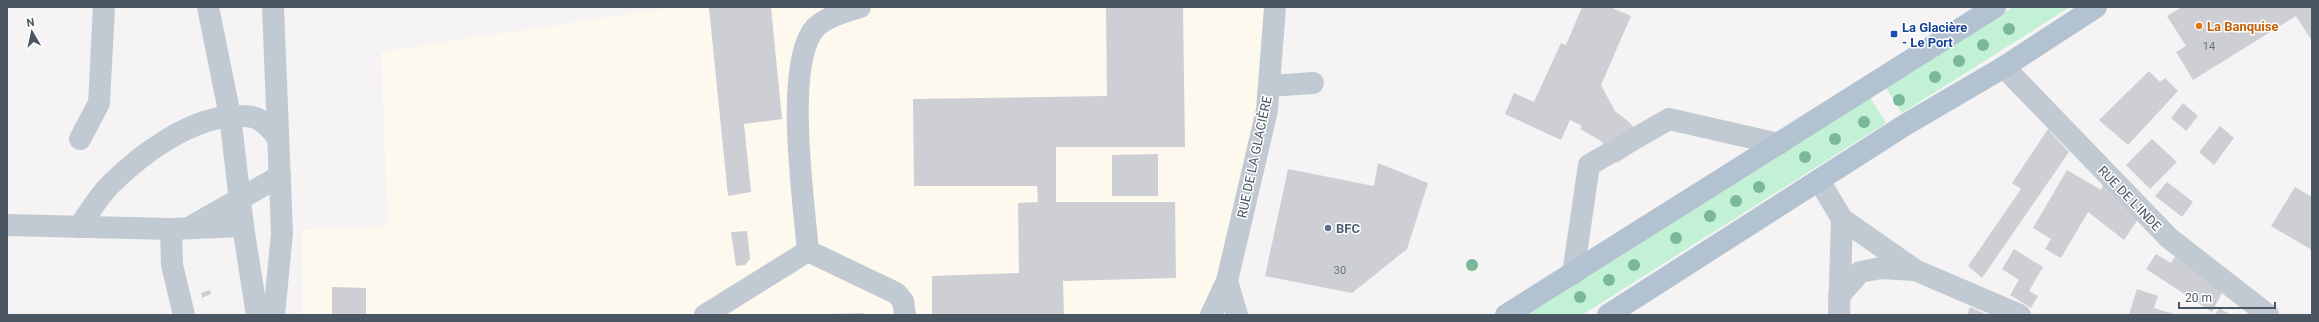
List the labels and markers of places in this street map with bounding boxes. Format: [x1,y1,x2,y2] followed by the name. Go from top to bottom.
[2207,19,2279,34] place label: La Banquise
[1902,20,1967,50] place label: La Glacière - Le Port
[2194,21,2204,31] marker: La Banquise
[1889,29,1899,39] marker: La Glacière - Le Port
[1336,221,1360,236] place label: BFC
[1323,223,1333,233] marker: BFC

